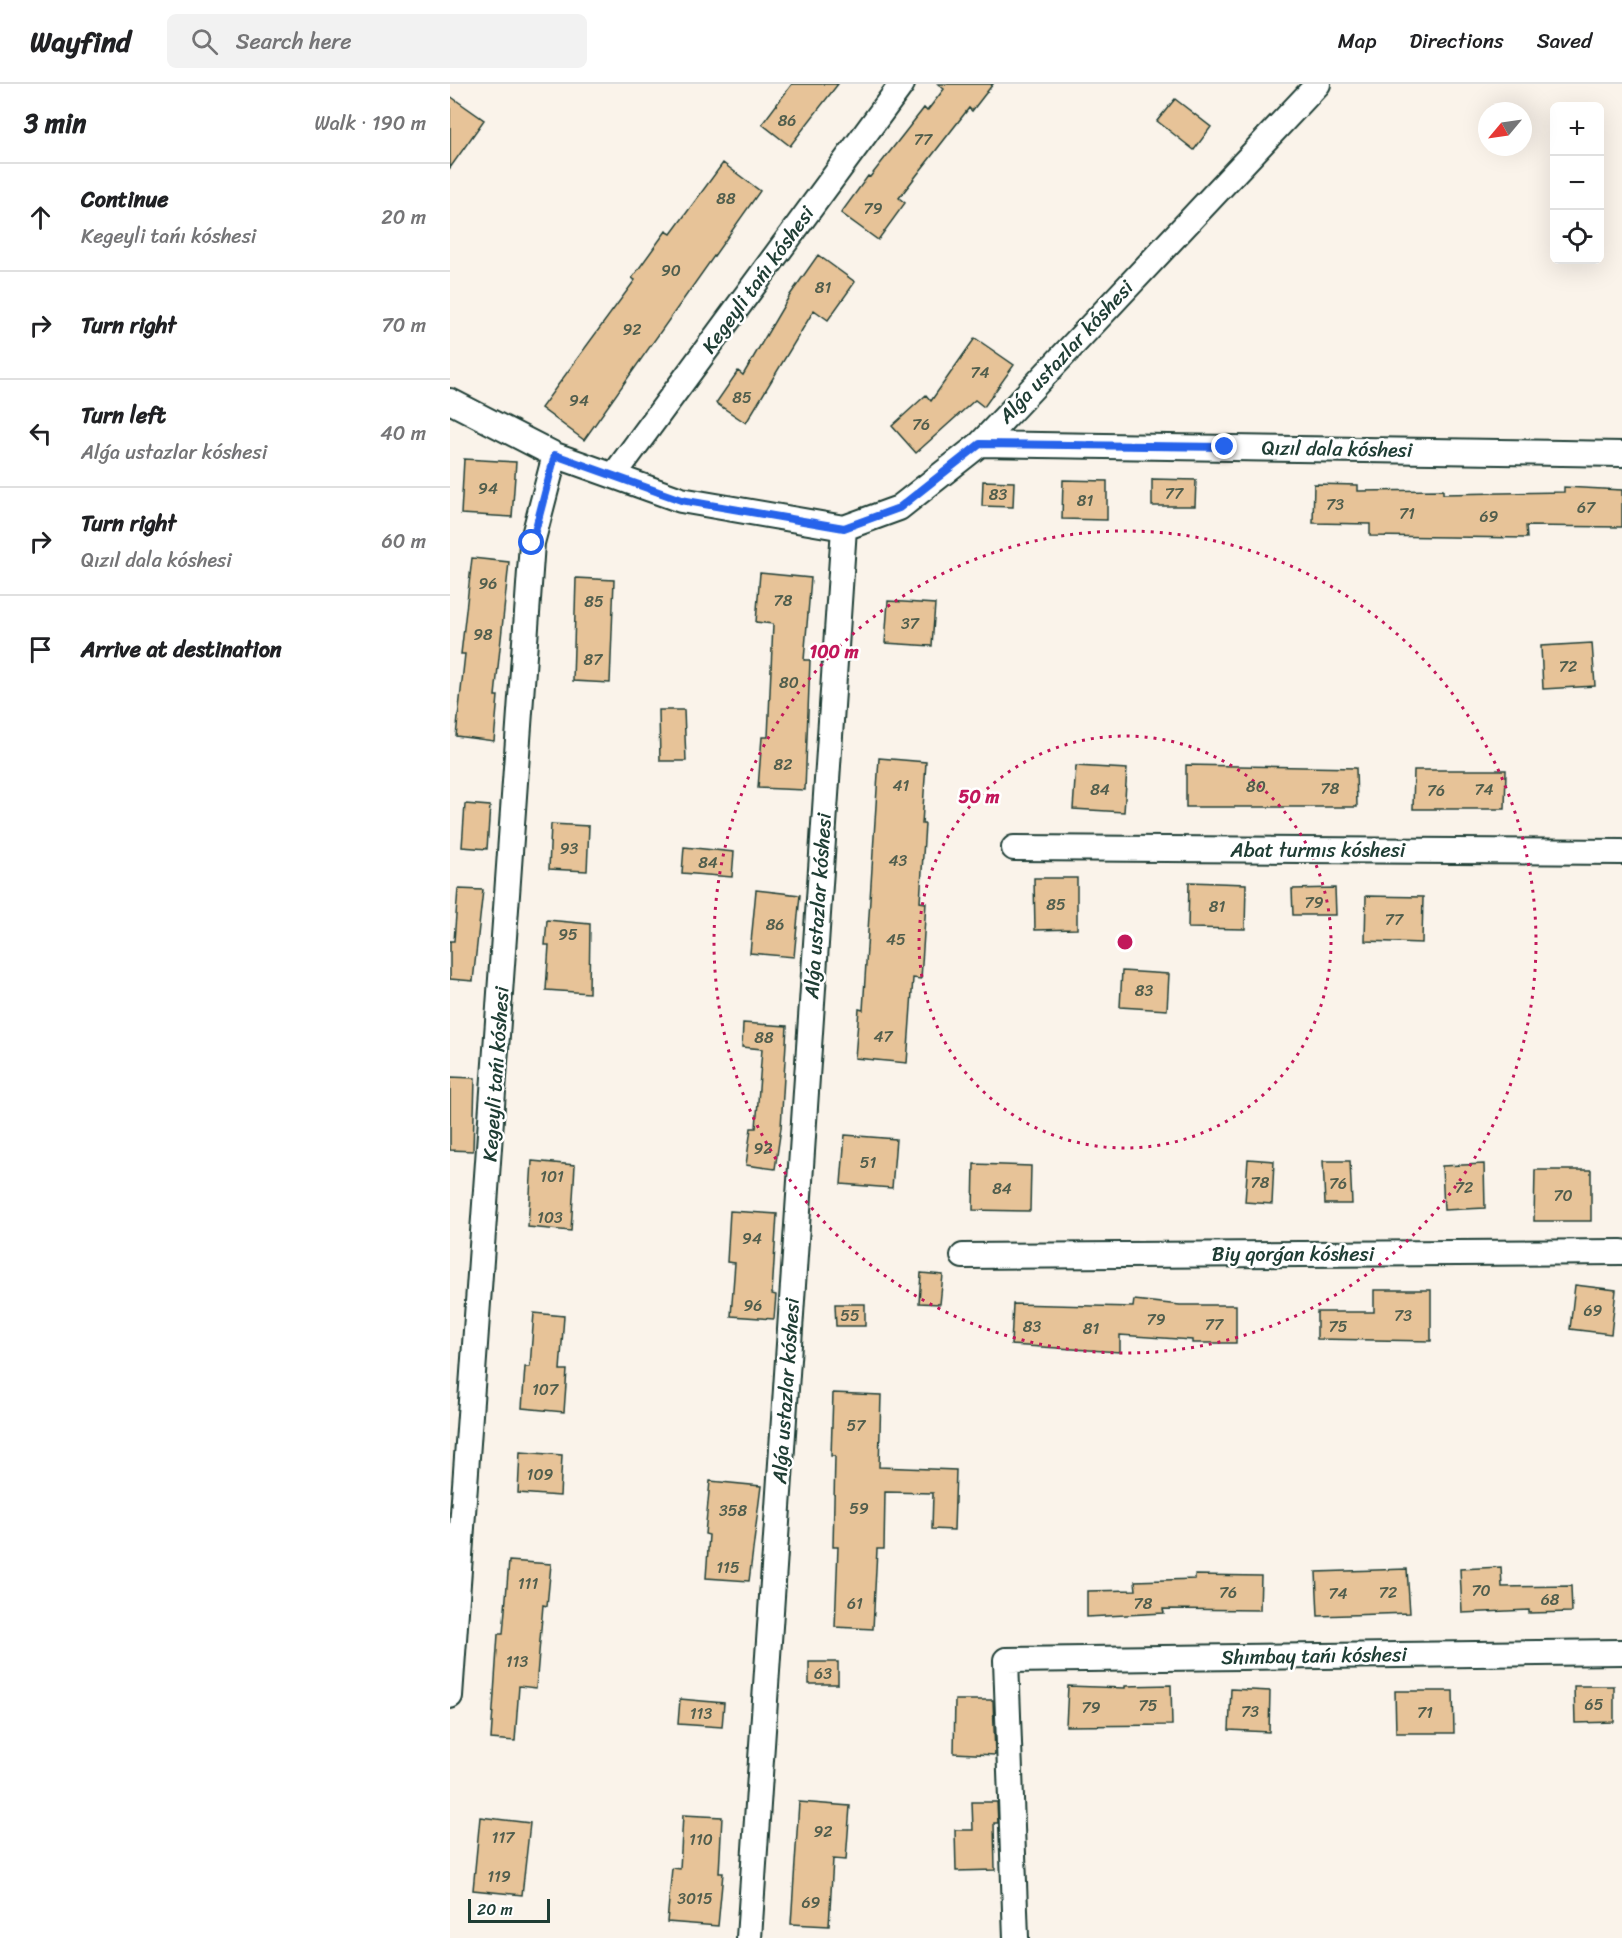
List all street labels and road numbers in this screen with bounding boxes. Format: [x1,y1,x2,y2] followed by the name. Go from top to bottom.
[692,198,825,361] street label: Kegeyli tańı kóshesi
[989,271,1143,433] street label: Alǵa ustazlar kóshesi
[1261,430,1414,468] street label: Qızıl dala kóshesi
[794,810,842,1001] street label: Alǵa ustazlar kóshesi
[1230,833,1407,868] street label: Abat turmıs kóshesi
[472,984,520,1163] street label: Kegeyli tańı kóshesi
[1212,1237,1376,1272] street label: Biy qorǵan kóshesi
[762,1295,810,1486] street label: Alǵa ustazlar kóshesi
[1221,1637,1409,1675] street label: Shımbay tańı kóshesi

